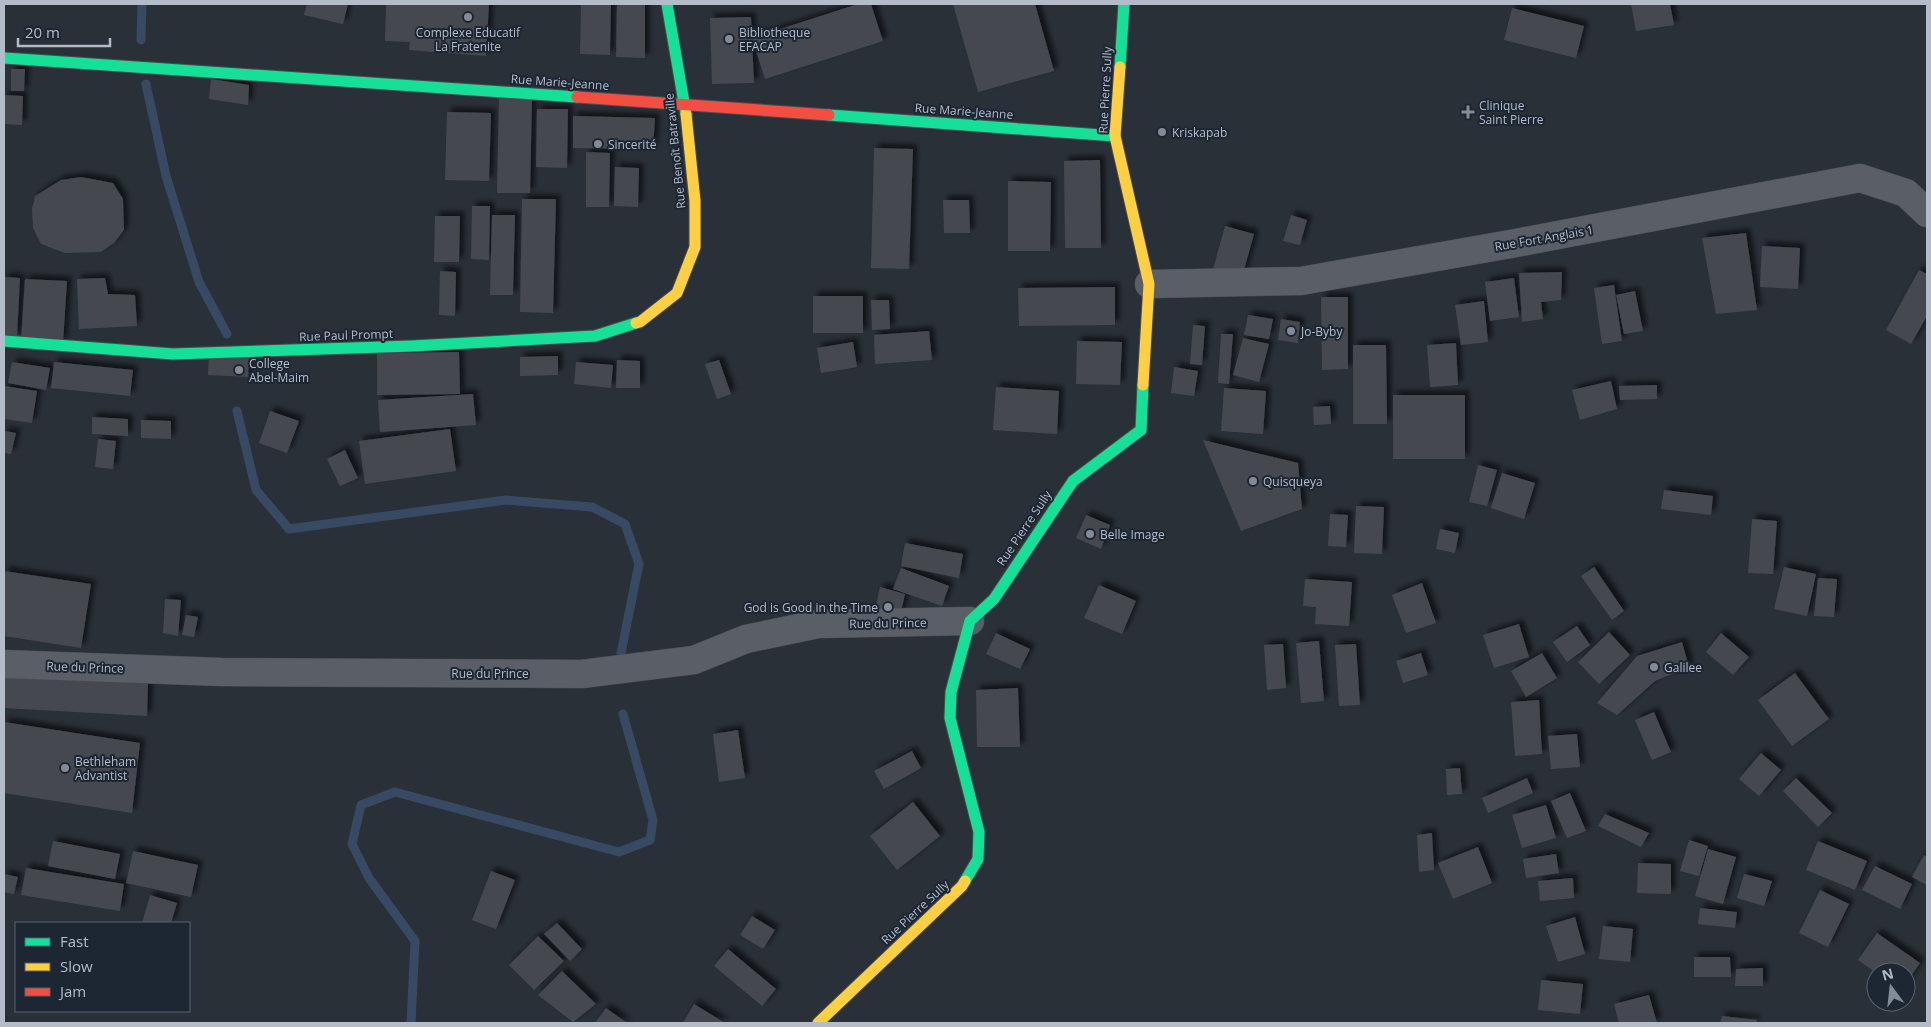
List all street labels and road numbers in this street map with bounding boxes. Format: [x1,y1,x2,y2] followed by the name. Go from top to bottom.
[1094,45,1116,134] street label: Rue Pierre Sully
[510,70,610,94] street label: Rue Marie-Jeanne
[660,92,690,210] street label: Rue Benoît Batraville
[914,99,1014,123] street label: Rue Marie-Jeanne
[1493,221,1595,255] street label: Rue Fort Anglais 1
[299,325,393,345] street label: Rue Paul Prompt
[993,486,1056,569] street label: Rue Pierre Sully
[849,614,927,632] street label: Rue du Prince
[46,657,124,677] street label: Rue du Prince
[451,665,529,682] street label: Rue du Prince
[877,875,953,948] street label: Rue Pierre Sully

